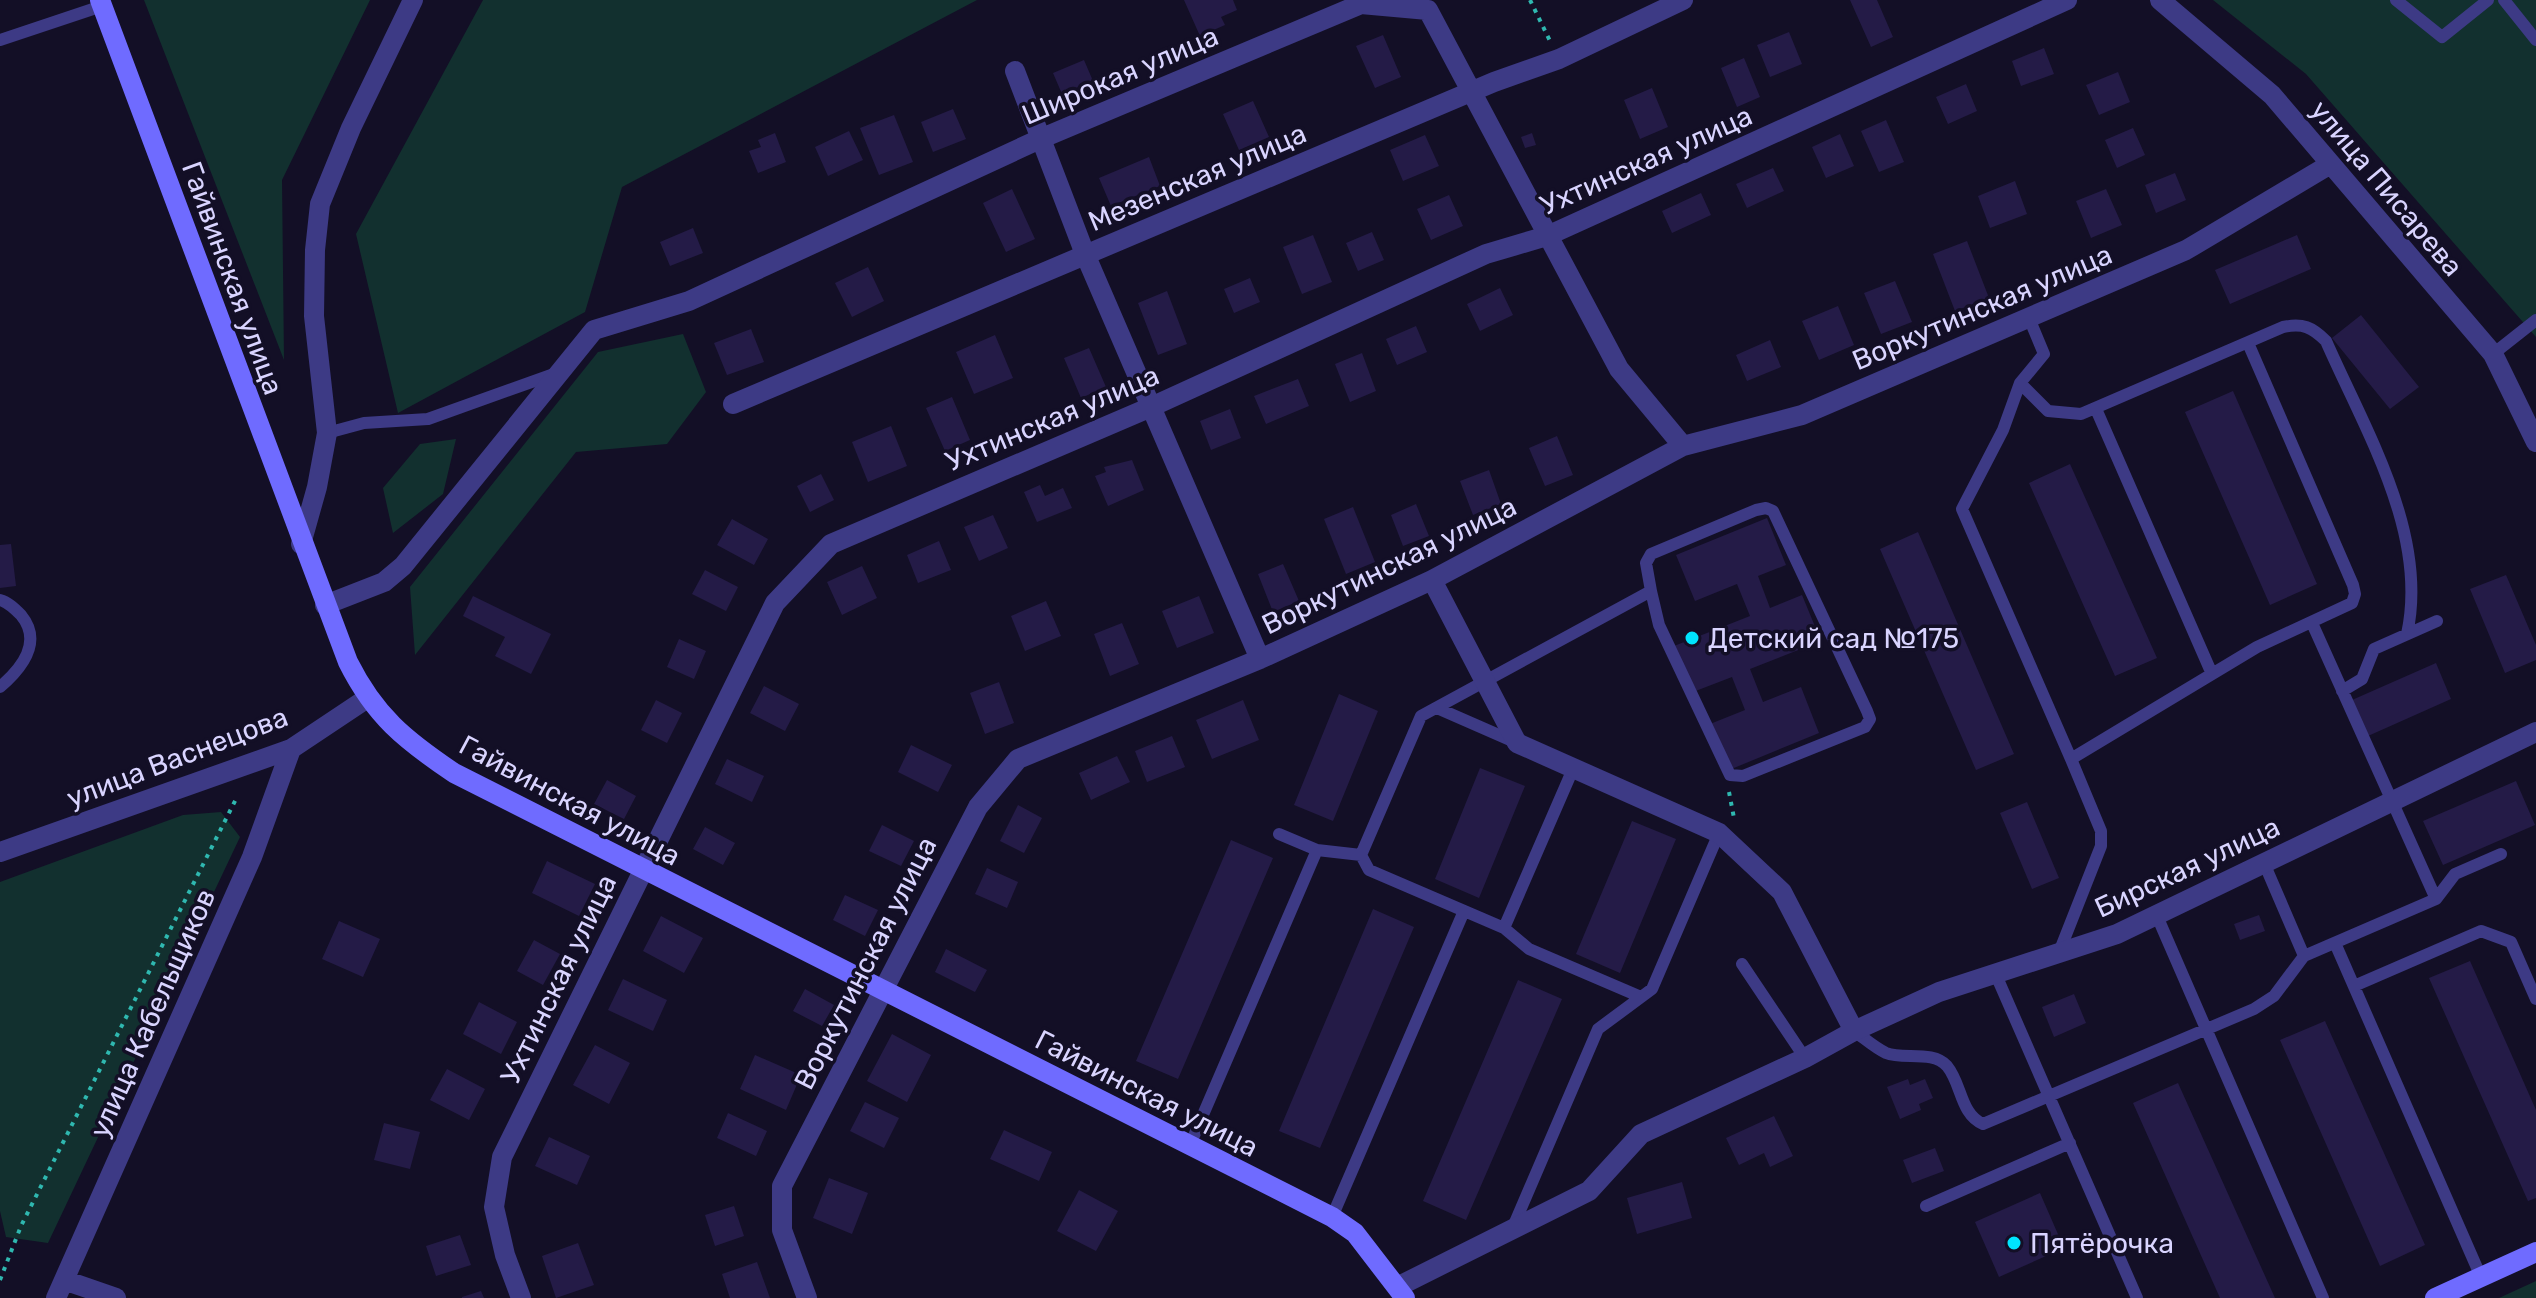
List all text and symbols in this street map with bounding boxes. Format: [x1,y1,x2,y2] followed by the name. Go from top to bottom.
[1017,19,1223,132] street label: Широкая улица
[2304,94,2470,283] street label: улица Писарева
[1535,99,1757,222] street label: Ухтинская улица
[1083,117,1311,238] street label: Мезенская улица
[175,157,290,399] street label: Гайвинская улица
[1847,238,2117,377] street label: Воркутинская улица
[941,359,1164,478] street label: Ухтинская улица
[1257,490,1522,641] street label: Воркутинская улица
[1708,622,1959,655] place label: Детский сад №175
[1683,629,1701,647] marker: Детский сад №175
[62,700,292,815] street label: улица Васнецова
[454,728,686,873] street label: Гайвинская улица
[2090,810,2285,925] street label: Бирская улица
[787,832,943,1095] street label: Воркутинская улица
[494,869,623,1089] street label: Ухтинская улица
[83,884,222,1143] street label: улица Кабельщиков
[1030,1023,1264,1164] street label: Гайвинская улица
[2030,1227,2174,1260] place label: Пятёрочка
[2005,1234,2023,1252] marker: Пятёрочка

